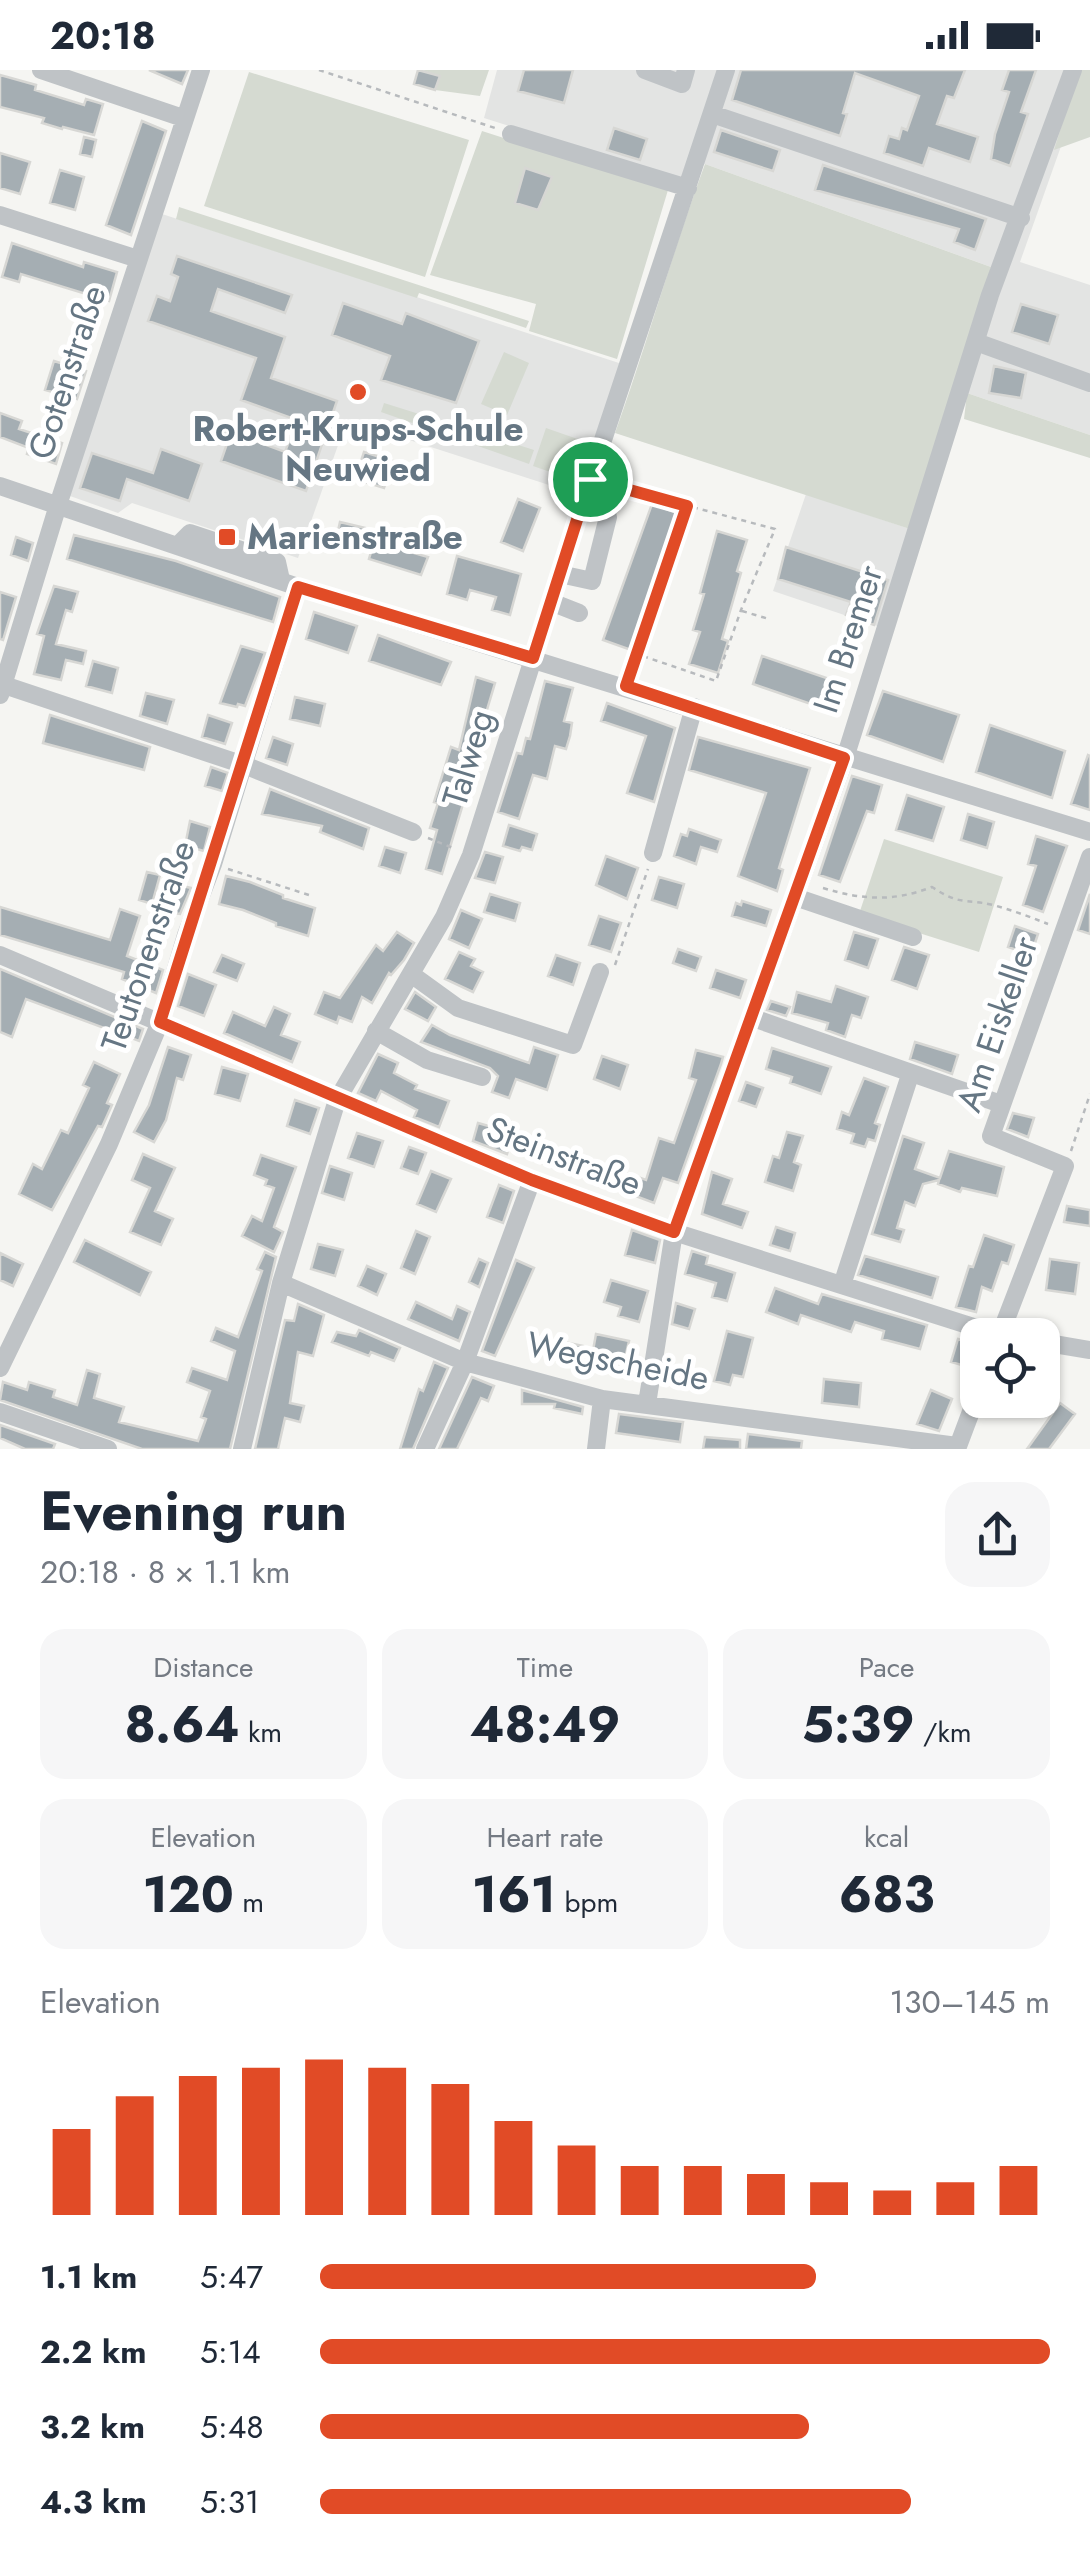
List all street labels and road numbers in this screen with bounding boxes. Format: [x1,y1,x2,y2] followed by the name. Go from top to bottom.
[15,279,119,465] street label: Gotenstraße
[801,559,895,719] street label: Im Bremer
[430,703,506,813] street label: Talweg
[88,834,208,1058] street label: Teutonenstraße
[944,930,1050,1118] street label: Am Eiskeller
[479,1104,649,1208] street label: Steinstraße
[523,1319,713,1403] street label: Wegscheide

